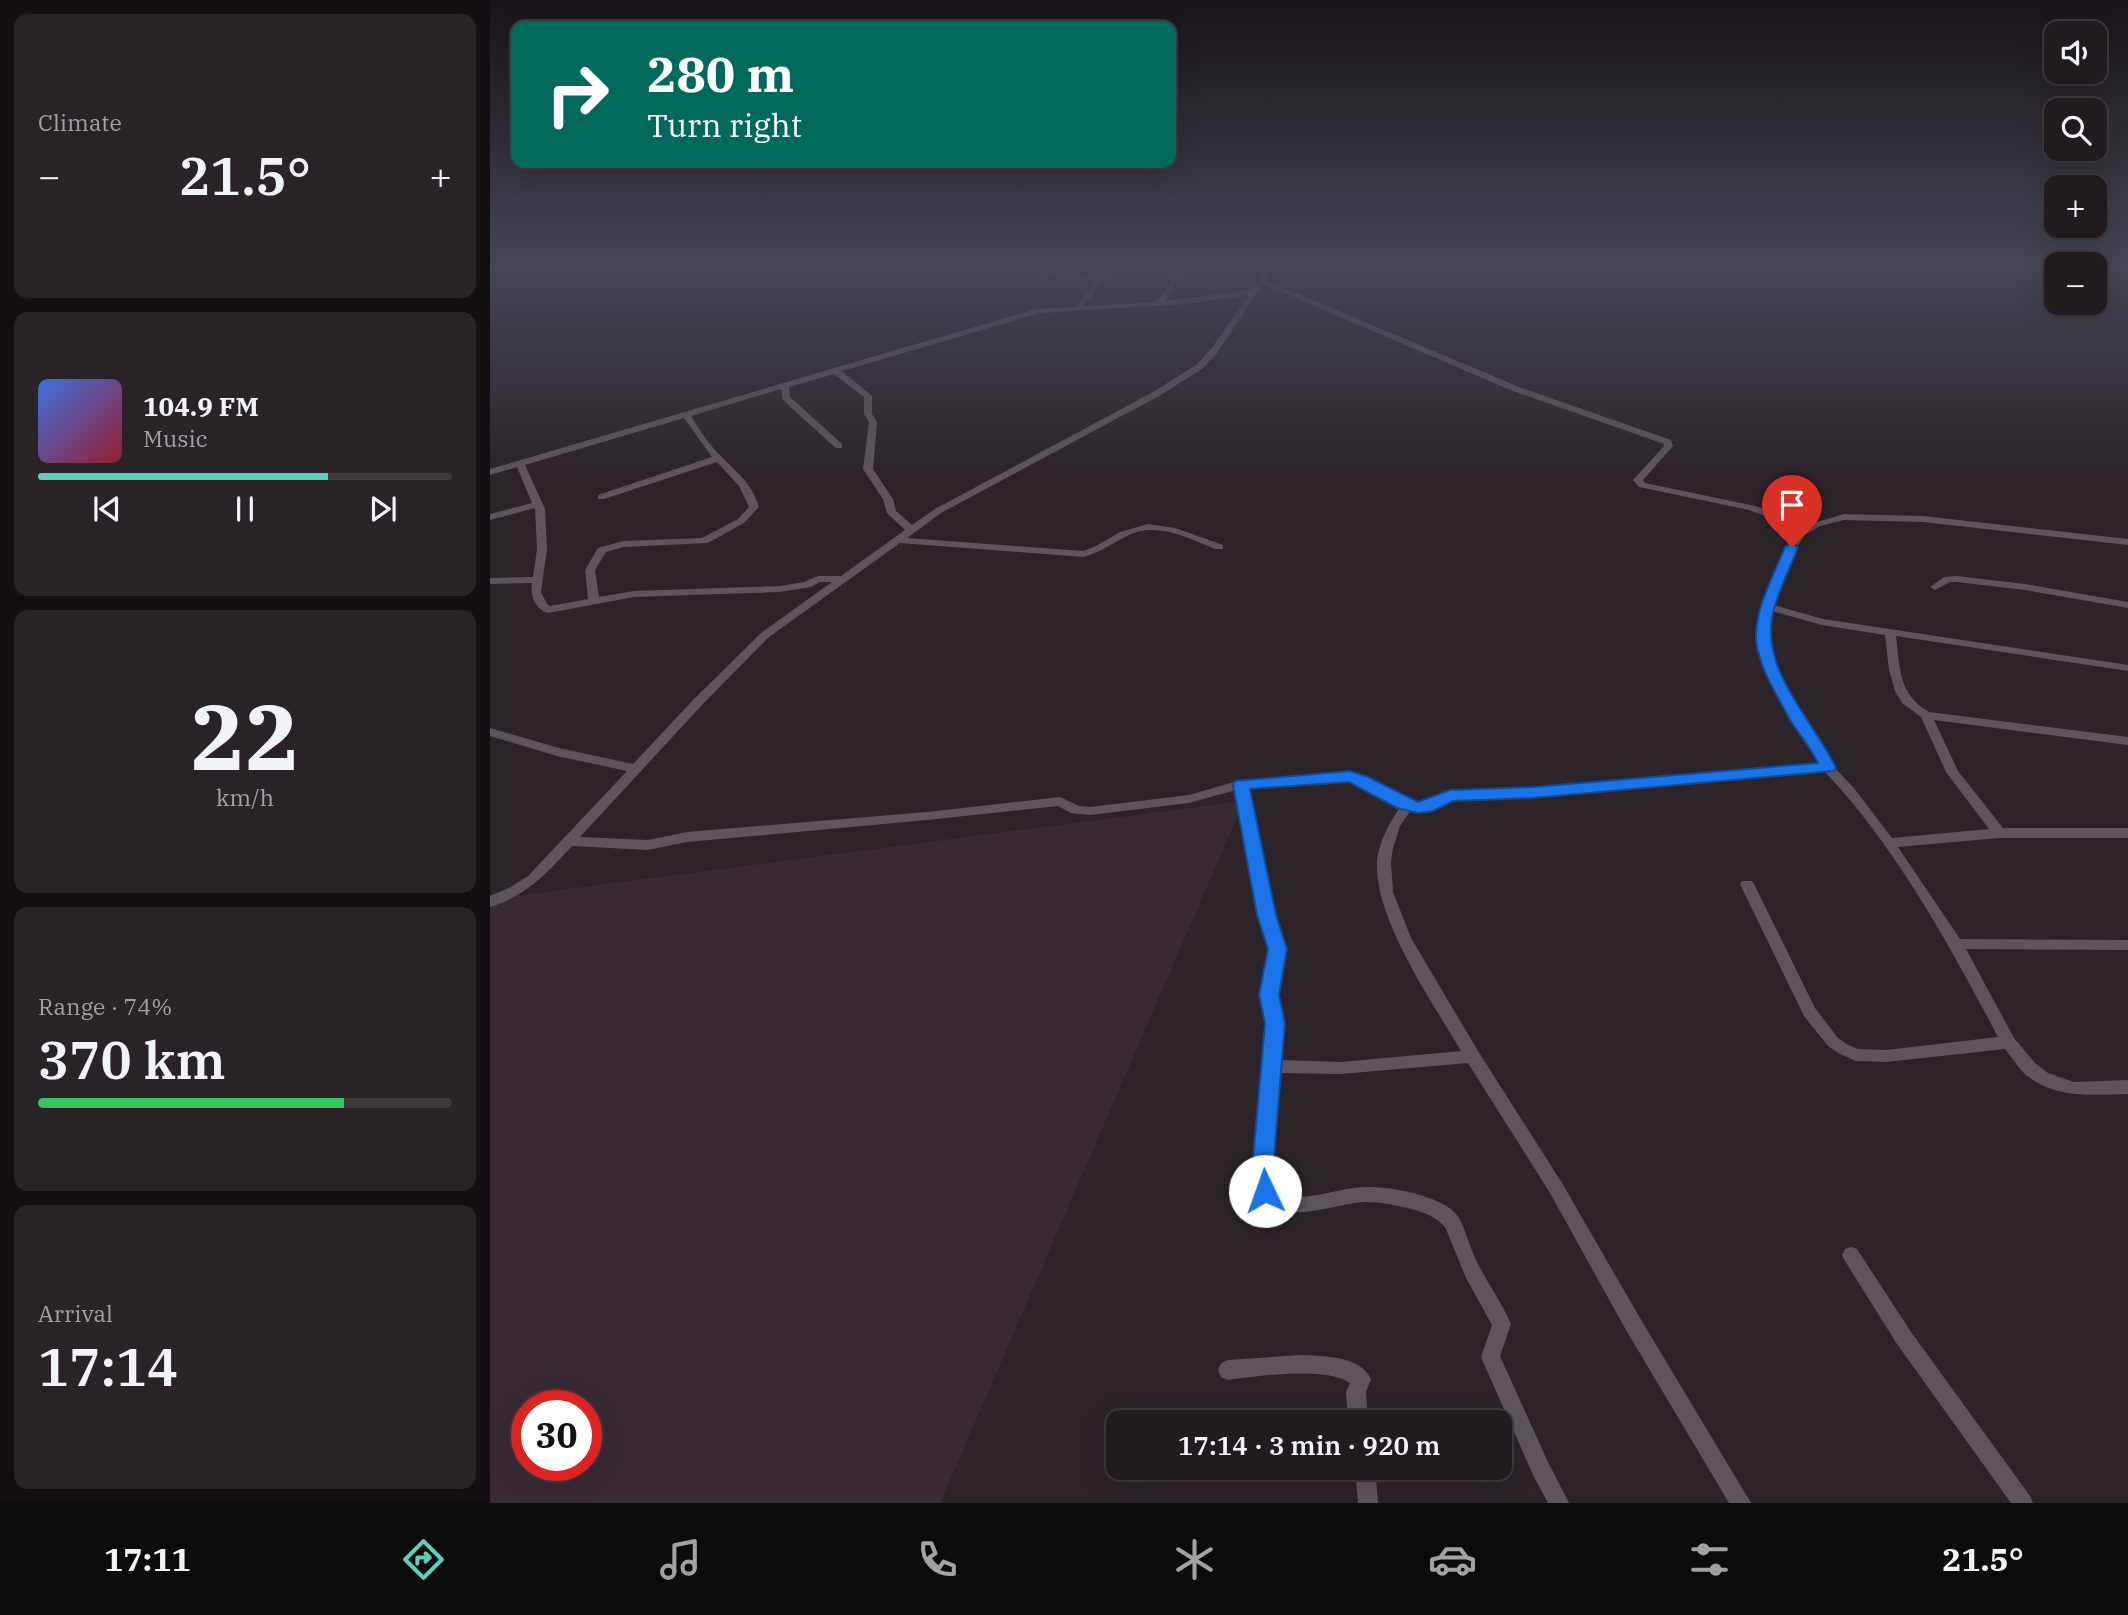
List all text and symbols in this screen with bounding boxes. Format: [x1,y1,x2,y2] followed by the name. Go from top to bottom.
[2044,21,2107,315] map controls
[2044,21,2107,84] button: sound
[647,42,794,105] text: 280 m
[532,49,623,140] icon: right
[2044,98,2107,161] button: search
[647,104,802,146] text: Turn right
[38,107,122,137] text: Climate
[179,142,311,209] text: 21.5°
[38,151,61,200] text: −
[429,151,452,200] text: +
[2044,175,2107,238] button: +
[2044,252,2107,315] button: −
[143,389,259,423] text: 104.9 FM
[143,423,208,453] text: Music
[1762,475,1822,547] pin
[1773,486,1811,524] icon: arrive
[88,490,126,528] icon: previous
[226,490,264,528] icon: pause
[364,490,402,528] icon: next
[190,677,300,795] text: 22
[216,782,274,812] text: km/h
[38,991,172,1021] text: Range · 74%
[38,1026,226,1093] text: 370 km
[1228,1154,1302,1228] position arrow
[38,1298,113,1328] text: Arrival
[38,1333,178,1400] text: 17:14
[511,1390,602,1481] speed limit sign: 30
[1178,1428,1440,1462] text: 17:14 · 3 min · 920 m
[399,1535,448,1584] icon: directions
[656,1535,705,1584] icon: music
[913,1535,962,1584] icon: phone
[1170,1535,1219,1584] icon: climate
[1428,1535,1477,1584] icon: car
[1685,1535,1734,1584] icon: filters
[104,1538,191,1580] text: 17:11
[1942,1538,2024,1580] text: 21.5°

